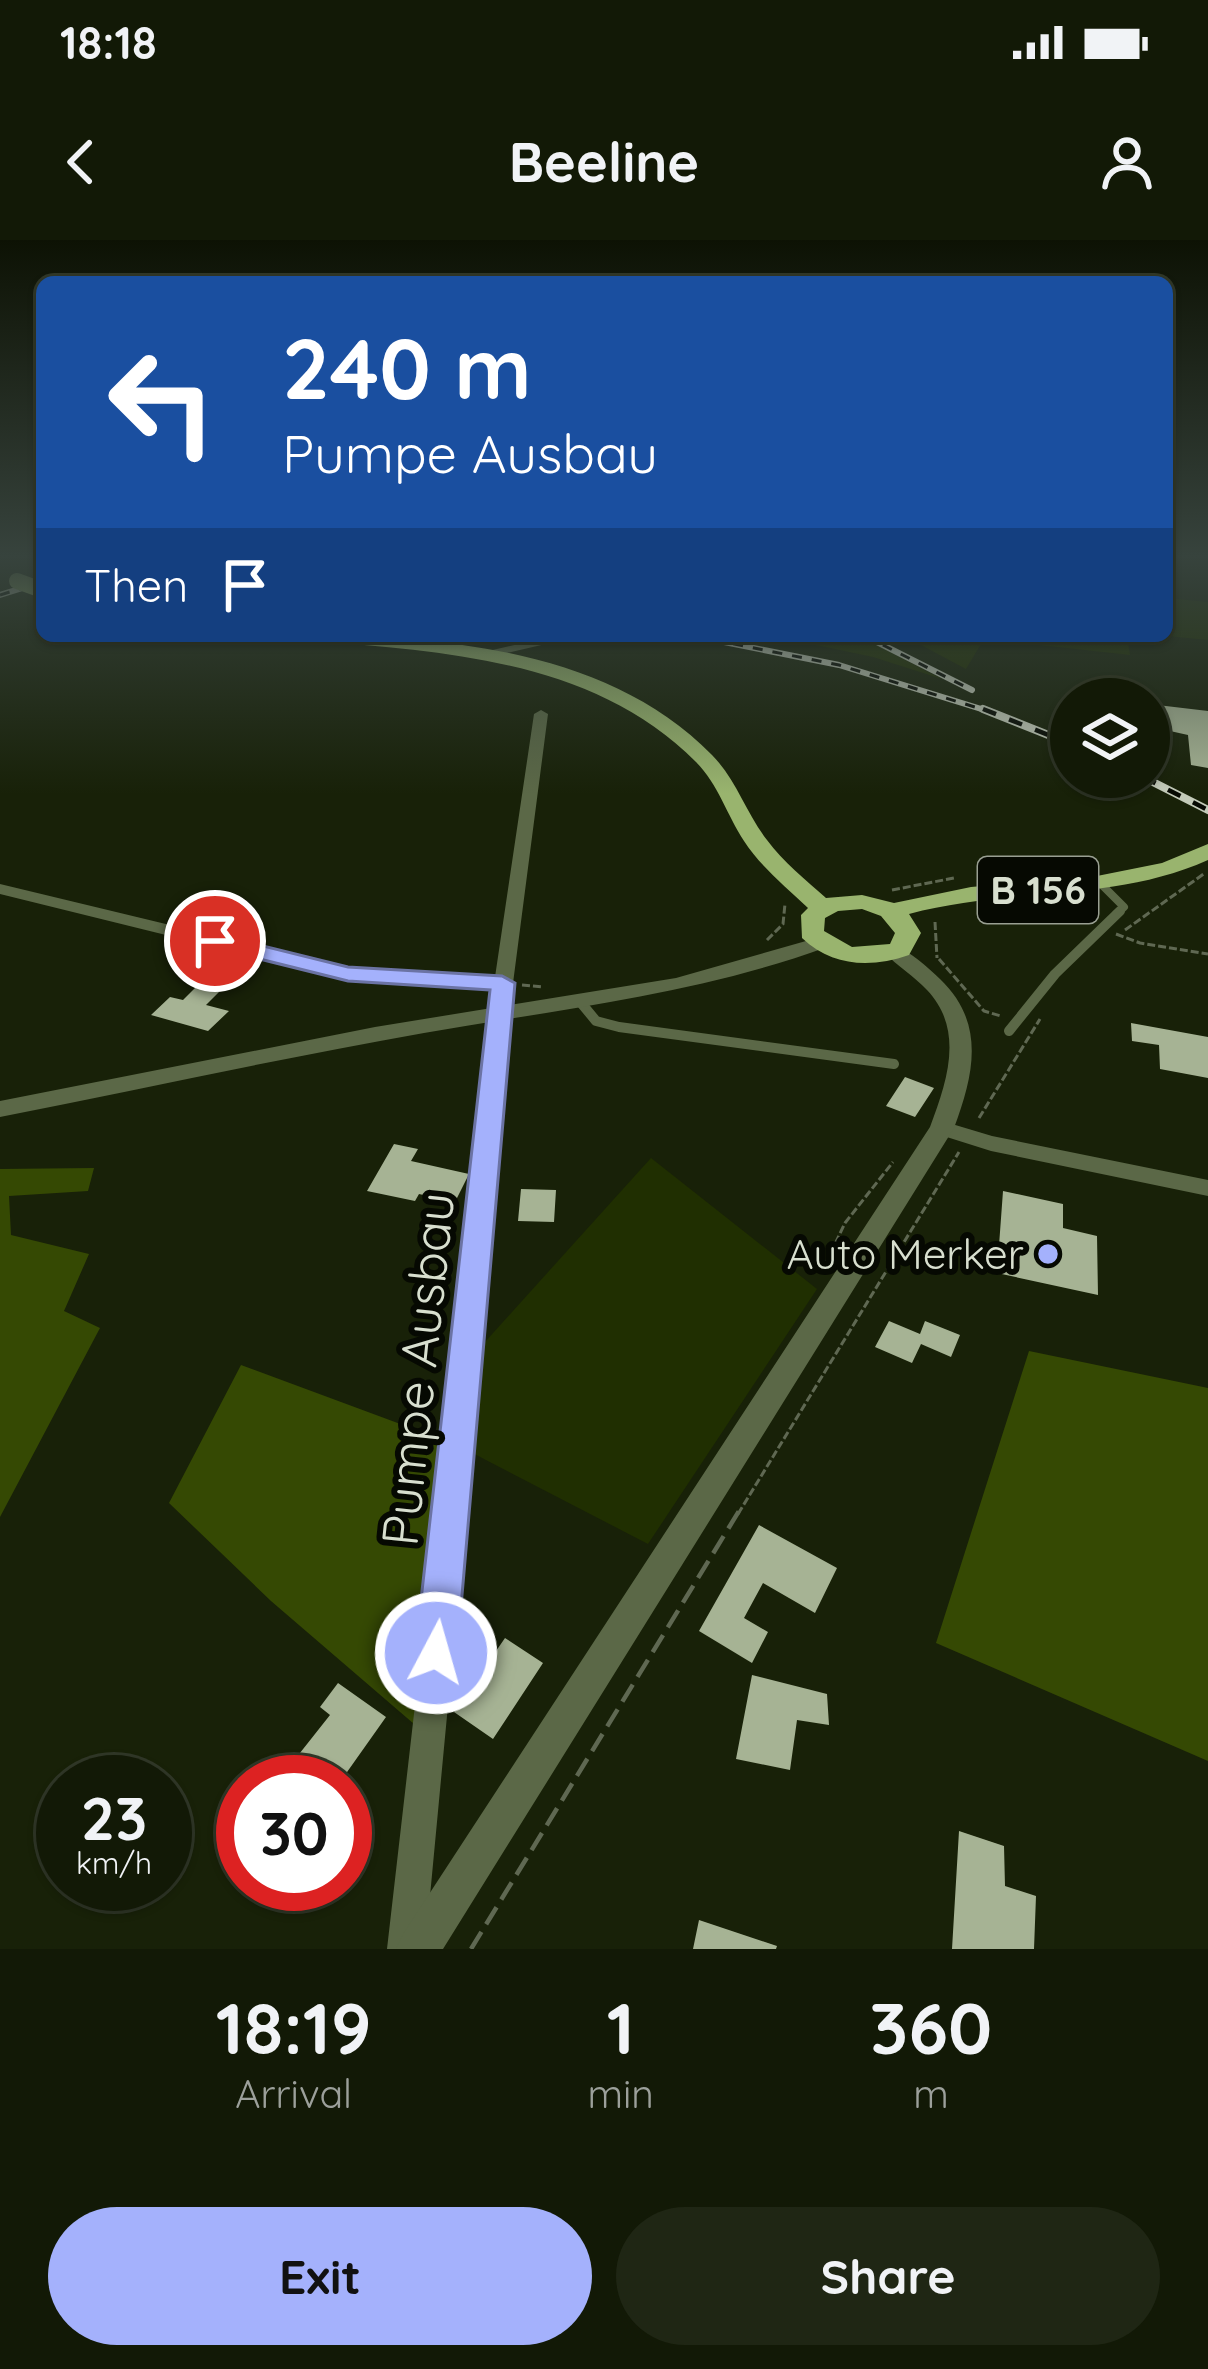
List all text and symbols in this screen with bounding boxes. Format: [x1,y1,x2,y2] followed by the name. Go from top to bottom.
[60,14,157,70] text: 18:18
[509,128,699,196] text: Beeline
[48,129,114,195] icon: back
[1094,129,1160,195] icon: person
[282,315,532,420] text: 240 m
[84,324,240,480] icon: left
[282,419,658,487] text: Pumpe Ausbau
[212,552,278,618] icon: arrive
[84,557,188,613] text: Then
[1050,678,1170,798] map controls
[1050,678,1170,798] button: layers
[978,857,1098,923] road number: B 156
[164,890,266,992] pin
[182,908,248,974] icon: arrive
[367,1189,467,1549] street label: Pumpe Ausbau
[786,1227,1024,1280] place label: Auto Merker
[1035,1241,1061,1267] marker: Auto Merker
[373,1590,499,1716] position arrow
[216,1755,372,1911] speed limit sign: 30
[81,1780,147,1855] text: 23
[76,1844,152,1882] text: km/h
[216,1982,372,2072] text: 18:19
[607,1982,635,2072] text: 1
[870,1982,992,2072] text: 360
[235,2069,352,2118] text: Arrival
[587,2069,654,2118] text: min
[913,2069,949,2118] text: m
[48,2207,592,2345] button: Exit
[616,2207,1160,2345] button: Share

